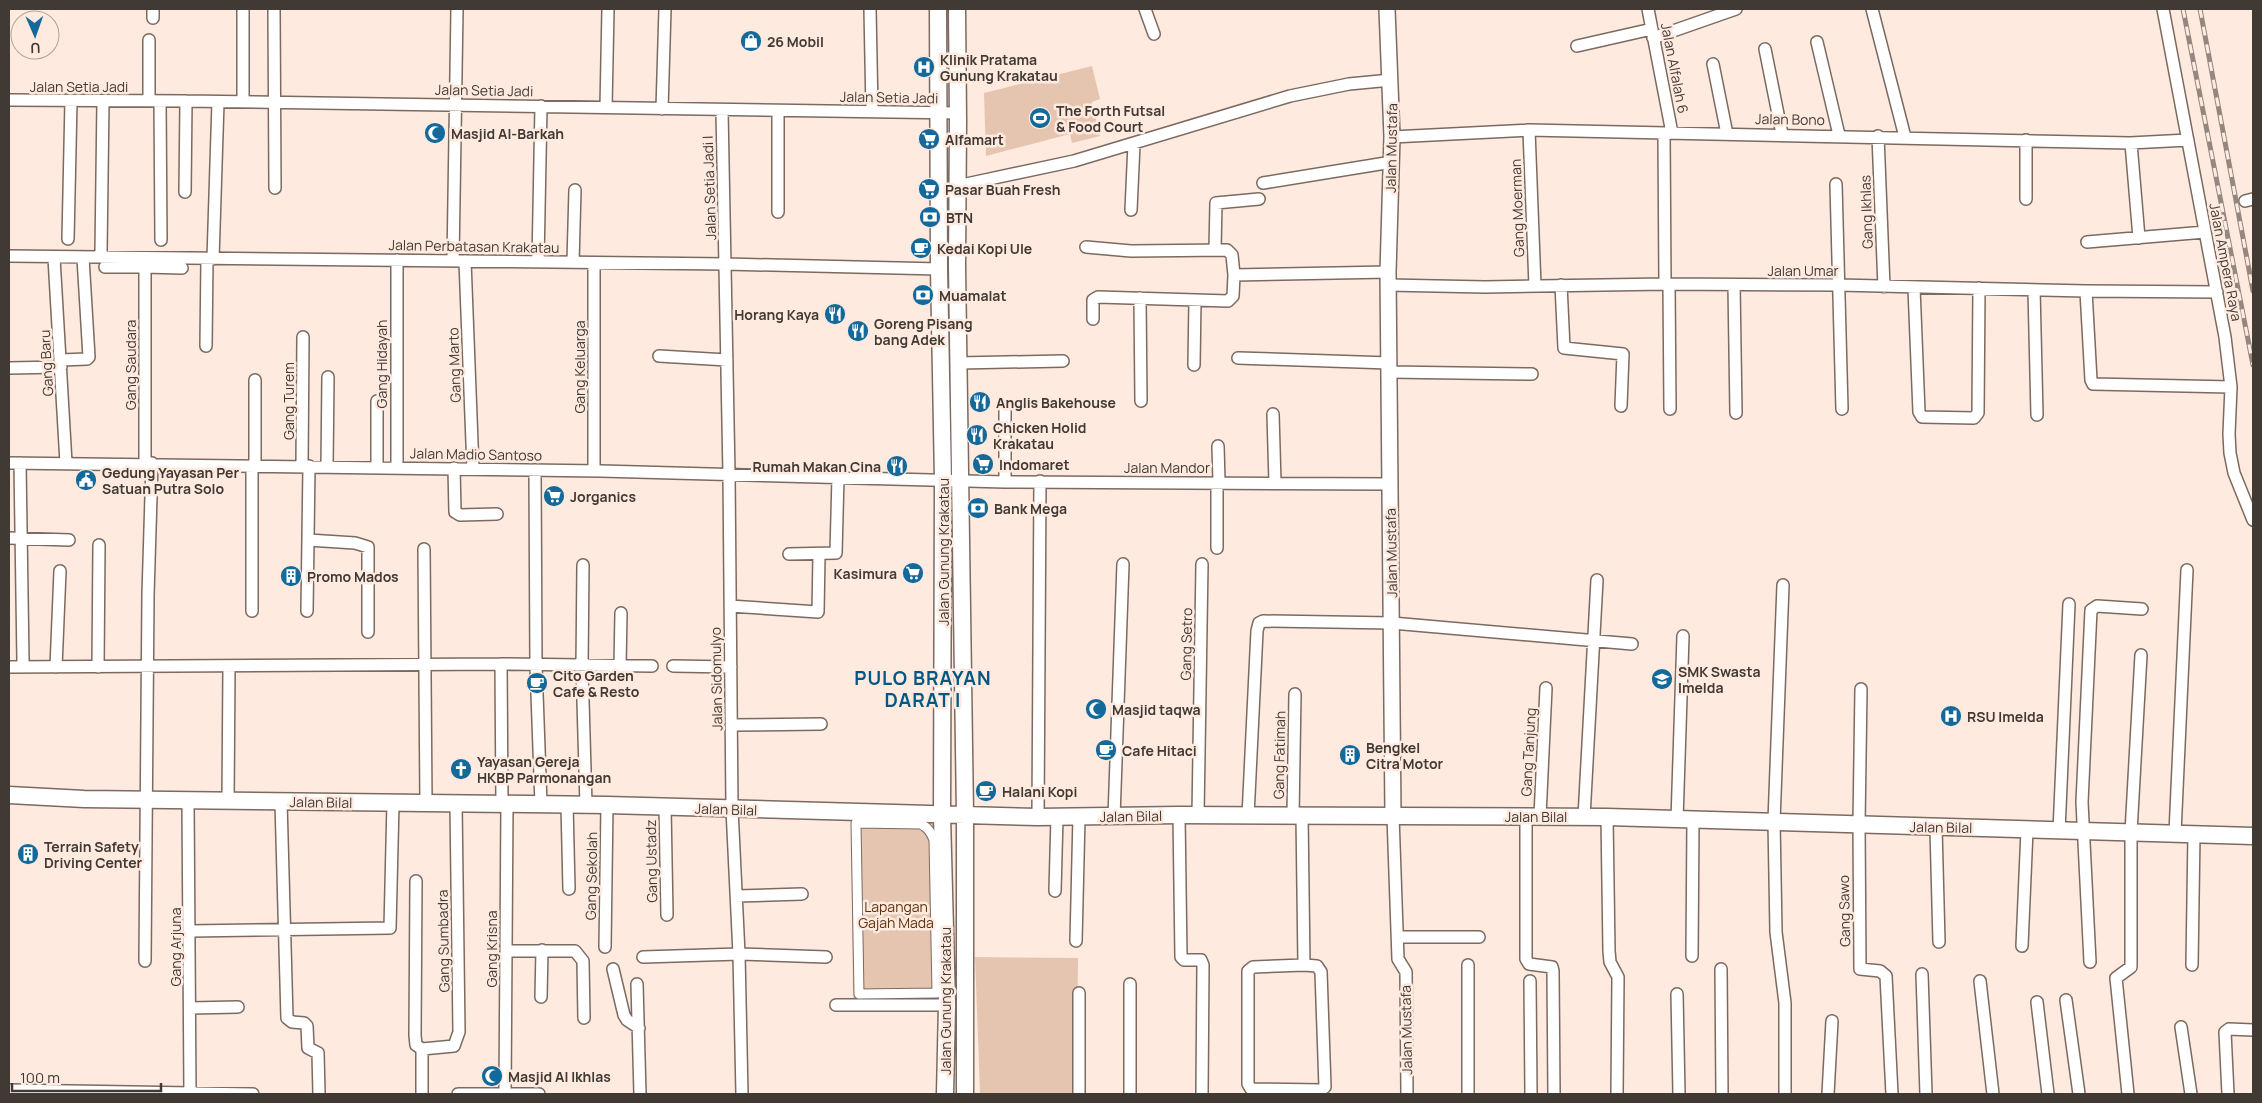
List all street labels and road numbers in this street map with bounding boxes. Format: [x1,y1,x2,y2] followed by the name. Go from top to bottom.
[1657,21,1693,115] street label: Jalan Alfalah 6
[30,77,128,96] street label: Jalan Setia Jadi
[435,80,533,100] street label: Jalan Setia Jadi
[840,87,938,107] street label: Jalan Setia Jadi
[1381,103,1401,193] street label: Jalan Mustafa
[1755,109,1825,129] street label: Jalan Bono
[698,135,720,241] street label: Jalan Setia Jadi I
[1506,159,1528,257] street label: Gang Moerman
[1855,175,1877,249] street label: Gang Ikhlas
[2205,201,2247,323] street label: Jalan Ampera Raya
[388,235,560,257] street label: Jalan Perbatasan Krakatau
[1768,261,1838,280] street label: Jalan Umar
[121,320,140,410] street label: Gang Saudara
[372,320,391,408] street label: Gang Hidayah
[570,320,589,414] street label: Gang Keluarga
[443,327,465,403] street label: Gang Marto
[35,329,57,397] street label: Gang Baru
[279,362,298,440] street label: Gang Turem
[410,443,542,465] street label: Jalan Madio Santoso
[1124,458,1210,477] street label: Jalan Mandor
[934,478,953,626] street label: Jalan Gunung Krakatau
[1381,508,1401,598] street label: Jalan Mustafa
[1176,608,1196,680] street label: Gang Setro
[706,627,726,731] street label: Jalan Sidomulyo
[1516,707,1540,797] street label: Gang Tanjung
[1269,711,1289,799] street label: Gang Fatimah
[290,792,352,812] street label: Jalan Bilal
[694,798,758,820] street label: Jalan Bilal
[1100,806,1162,826] street label: Jalan Bilal
[1505,807,1567,826] street label: Jalan Bilal
[1910,817,1972,837] street label: Jalan Bilal
[641,819,661,903] street label: Gang Ustadz
[581,832,601,920] street label: Gang Sekolah
[1834,875,1854,947] street label: Gang Sawo
[433,889,453,993] street label: Gang Sumbadra
[166,908,185,986] street label: Gang Arjuna
[482,910,501,988] street label: Gang Krisna
[936,927,955,1075] street label: Jalan Gunung Krakatau
[1396,985,1416,1075] street label: Jalan Mustafa

